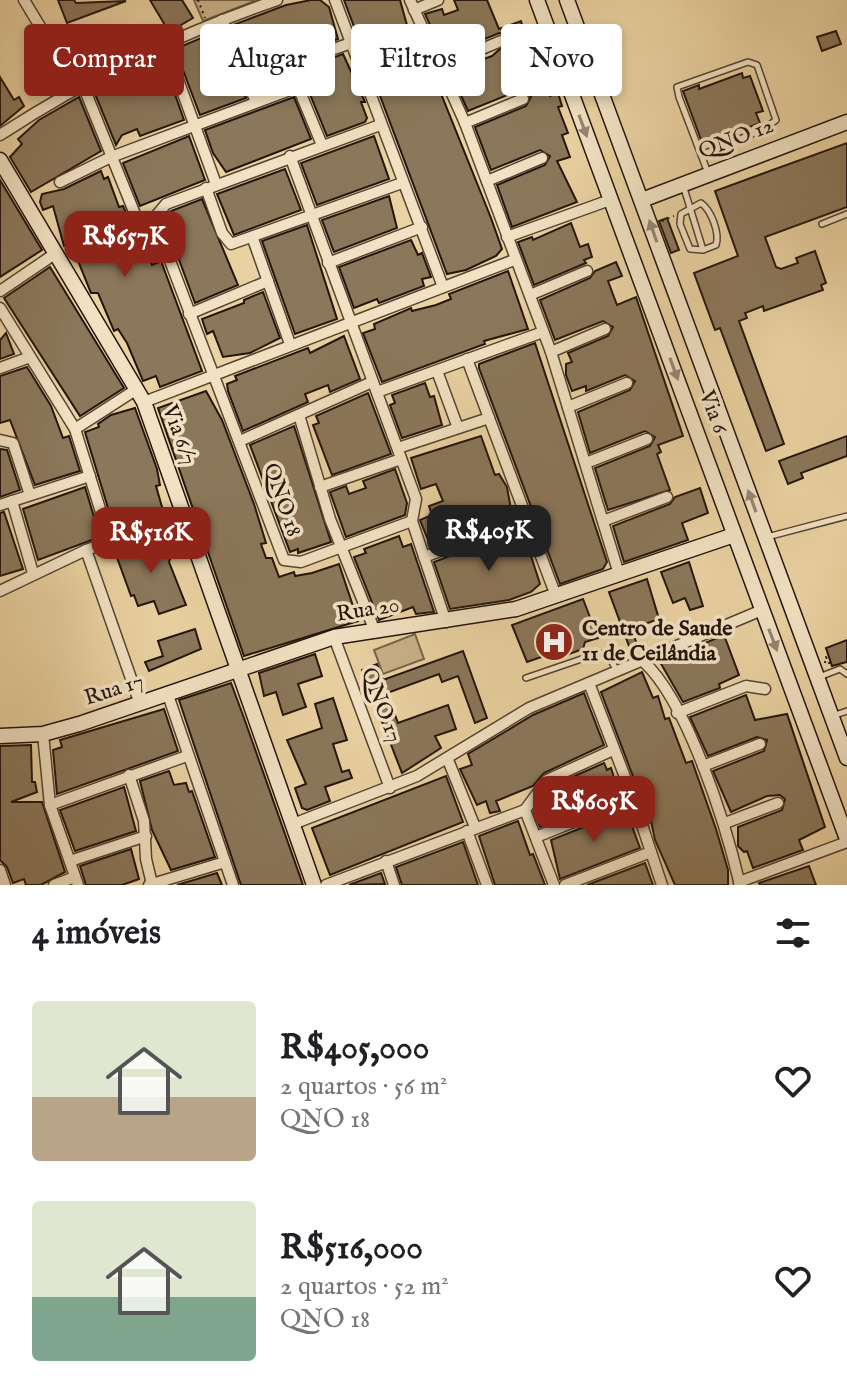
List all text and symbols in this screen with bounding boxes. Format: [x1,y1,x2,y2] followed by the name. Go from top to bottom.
[24,24,184,96] chip: Comprar
[200,24,335,96] chip: Alugar
[351,24,485,96] chip: Filtros
[501,24,622,96] chip: Novo
[695,112,777,166] street label: QNO 12
[577,114,590,138] one-way arrow
[60,211,190,279] pin: R$657K
[646,218,659,242] one-way arrow
[82,220,168,253] text: R$657K
[668,357,681,381] one-way arrow
[692,386,734,438] street label: Via 6
[155,400,203,469] street label: Via 6/7
[256,459,308,541] street label: QNO 18
[745,489,758,513] one-way arrow
[424,505,554,573] pin: R$405K
[86,507,216,575] pin: R$516K
[445,514,533,547] text: R$405K
[110,516,192,549] text: R$516K
[334,591,402,629] street label: Rua 20
[582,615,732,668] place label: Centro de Saude 11 de Ceilândia
[533,621,575,663] hospital icon: Centro de Saude 11 de Ceilândia
[767,628,780,652] one-way arrow
[354,664,408,746] street label: QNO 17
[81,667,147,713] street label: Rua 17
[529,776,659,844] pin: R$605K
[551,785,637,818] text: R$605K
[771,911,815,955] icon: filters
[32,912,161,955] text: 4 imóveis
[280,1027,429,1070] text: R$405,000
[96,1033,192,1129] icon: home
[771,1059,815,1103] icon: heart
[280,1070,447,1103] text: 2 quartos · 56 m²
[280,1103,370,1136] text: QNO 18
[280,1227,423,1270] text: R$516,000
[96,1233,192,1329] icon: home
[771,1259,815,1303] icon: heart
[280,1270,449,1303] text: 2 quartos · 52 m²
[280,1303,370,1336] text: QNO 18

